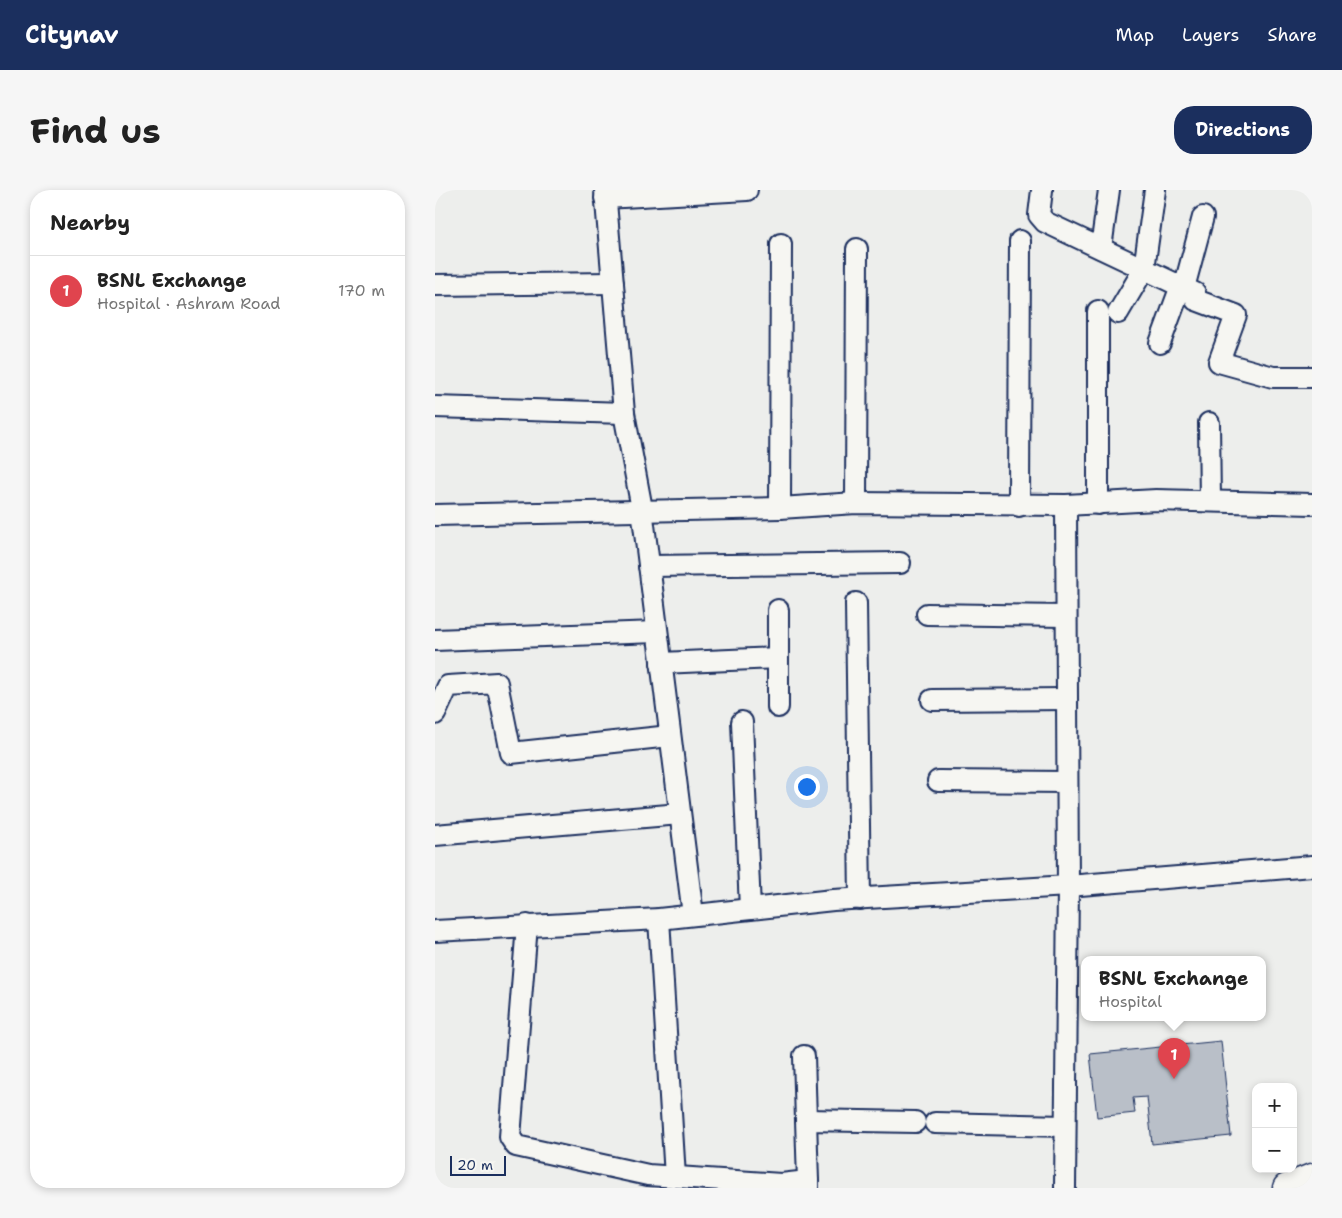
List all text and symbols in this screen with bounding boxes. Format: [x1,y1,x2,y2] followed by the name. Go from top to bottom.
[25,19,119,51] text: Citynav
[1116,23,1154,47] text: Map
[1182,23,1239,47] text: Layers
[1267,23,1317,47] text: Share
[1174,106,1312,154] button: Directions
[30,107,161,154] text: Find us
[50,209,130,237] text: Nearby
[97,268,247,293] text: BSNL Exchange
[62,280,70,301] text: 1
[338,280,385,301] text: 170 m
[97,293,280,314] text: Hospital · Ashram Road
[794,774,820,800] your location
[1081,956,1266,1021] popup
[1099,966,1248,991] text: BSNL Exchange
[1099,991,1162,1012] text: Hospital
[1158,1038,1190,1079] pin: 1
[1252,1083,1297,1173] map controls
[1252,1083,1297,1128] button: +
[1252,1128,1297,1173] button: −
[450,1153,506,1176] scale bar
[457,1156,493,1174] text: 20 m

